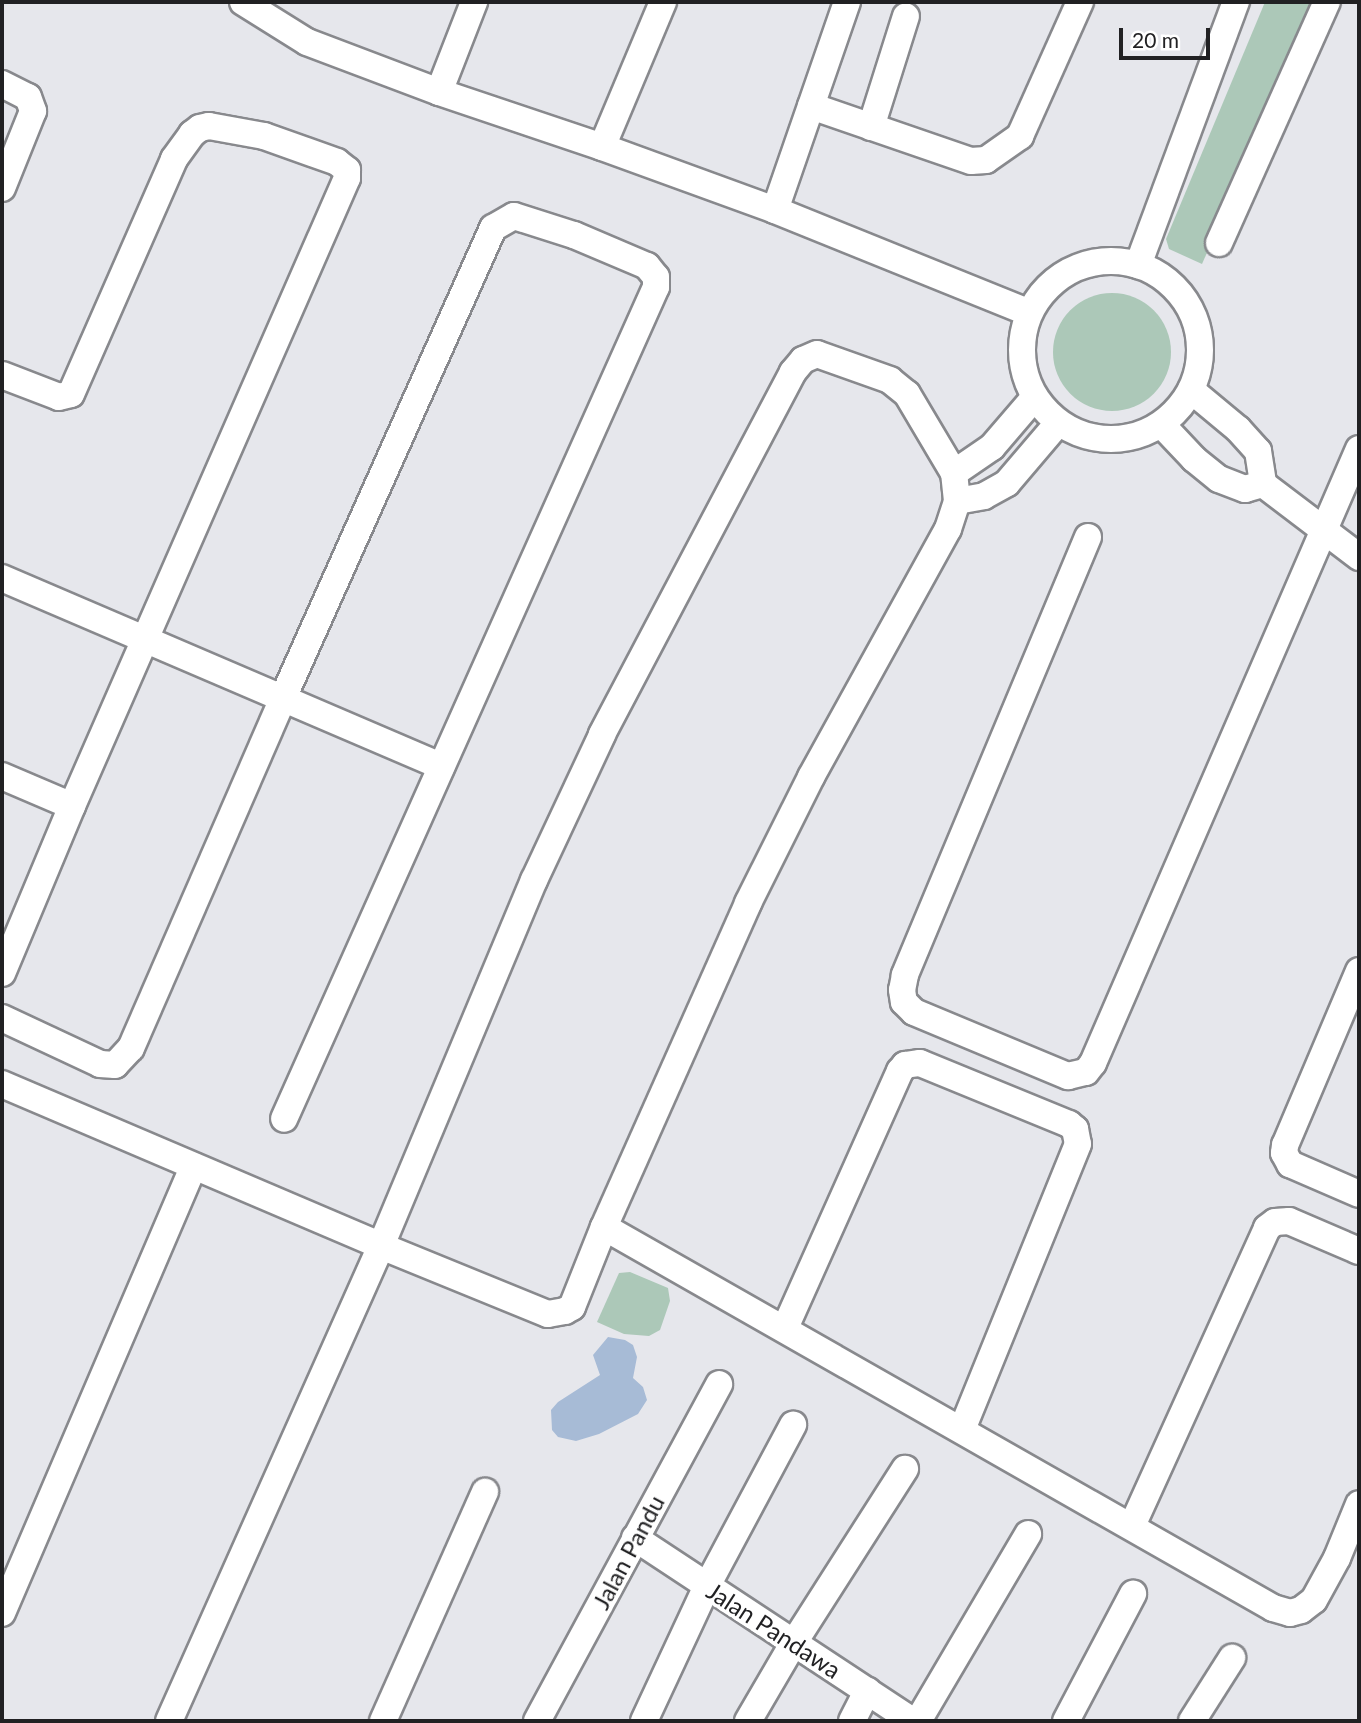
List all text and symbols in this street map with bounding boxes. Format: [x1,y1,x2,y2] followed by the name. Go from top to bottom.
[1123,14,1214,58] scale bar
[1132,27,1179,52] text: 20 m
[586,1490,670,1614] street label: Jalan Pandu
[702,1576,846,1684] street label: Jalan Pandawa

